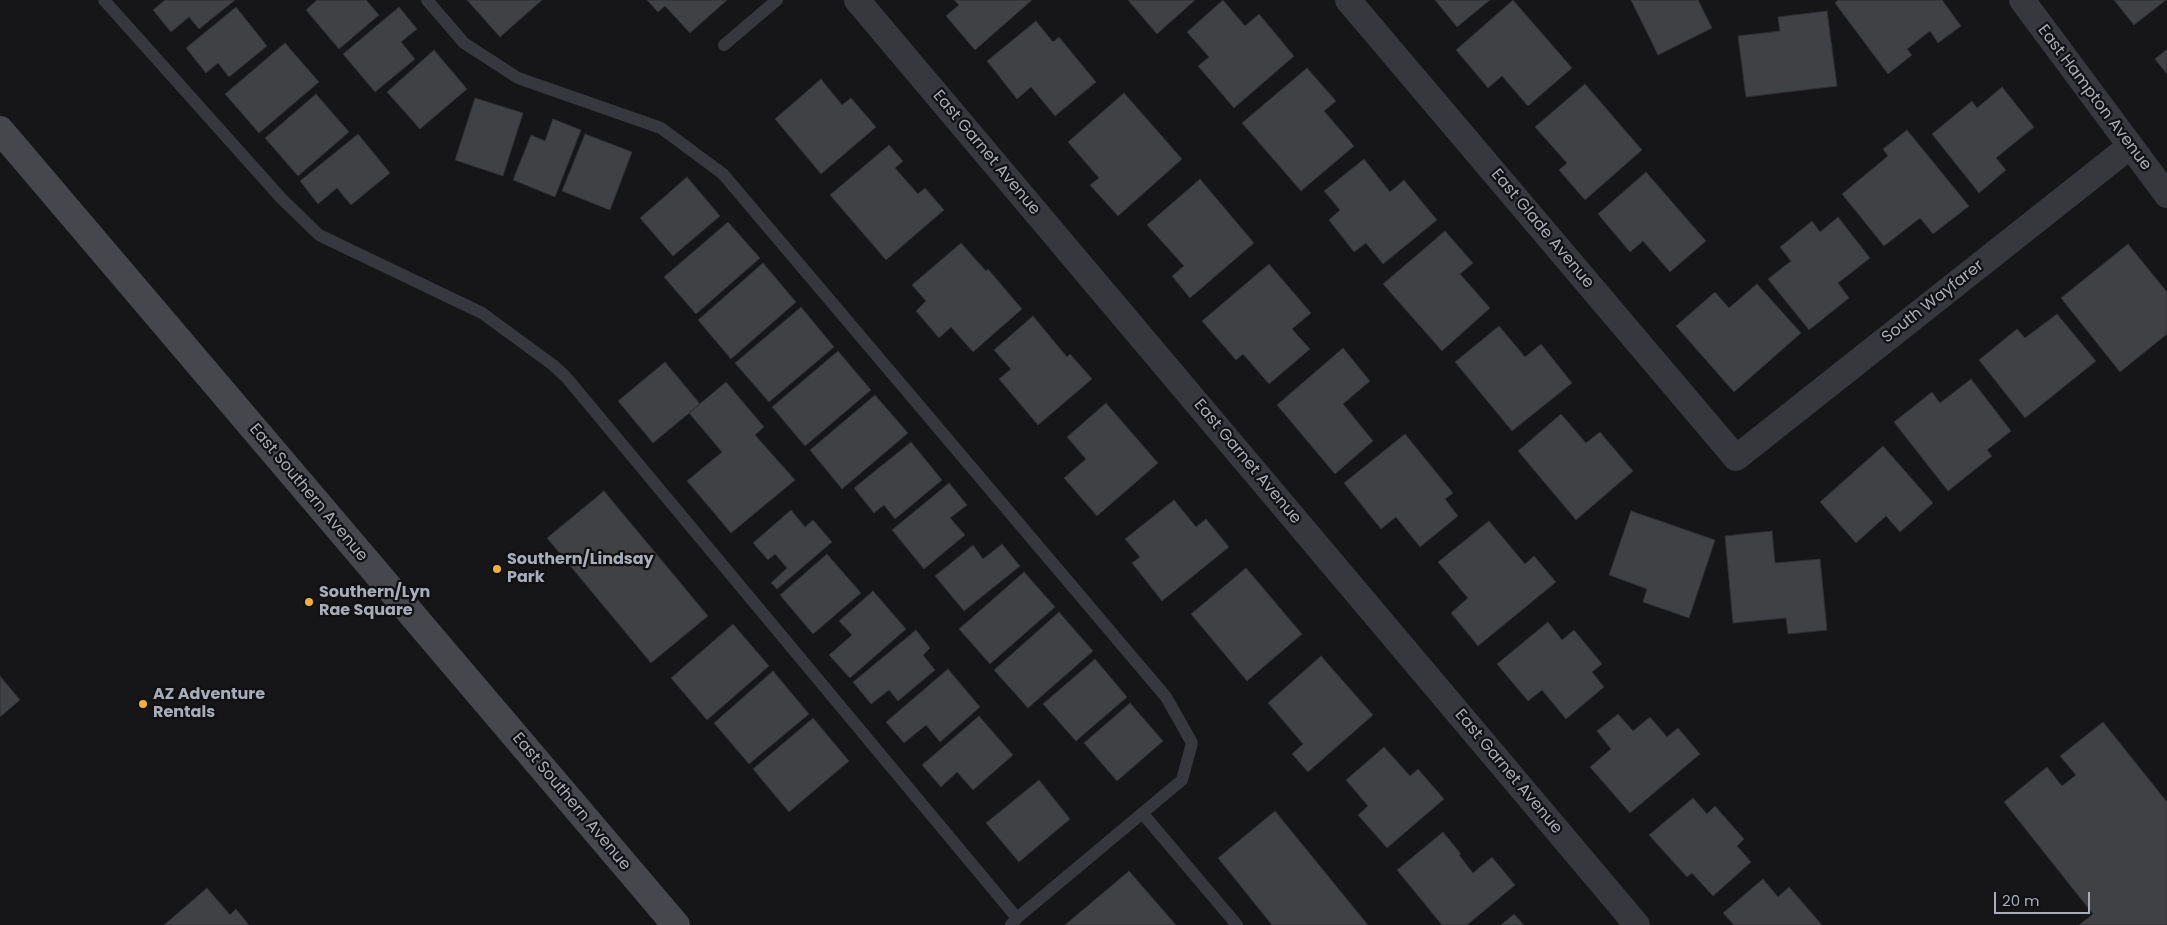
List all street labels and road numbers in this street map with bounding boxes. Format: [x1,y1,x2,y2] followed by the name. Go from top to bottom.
[2033,21,2155,175] street label: East Hampton Avenue
[928,87,1044,219] street label: East Garnet Avenue
[1487,165,1597,293] street label: East Glade Avenue
[1878,256,1988,348] street label: South Wayfarer
[1189,396,1305,528] street label: East Garnet Avenue
[245,420,371,566] street label: East Southern Avenue
[1450,706,1566,838] street label: East Garnet Avenue
[508,729,634,875] street label: East Southern Avenue

